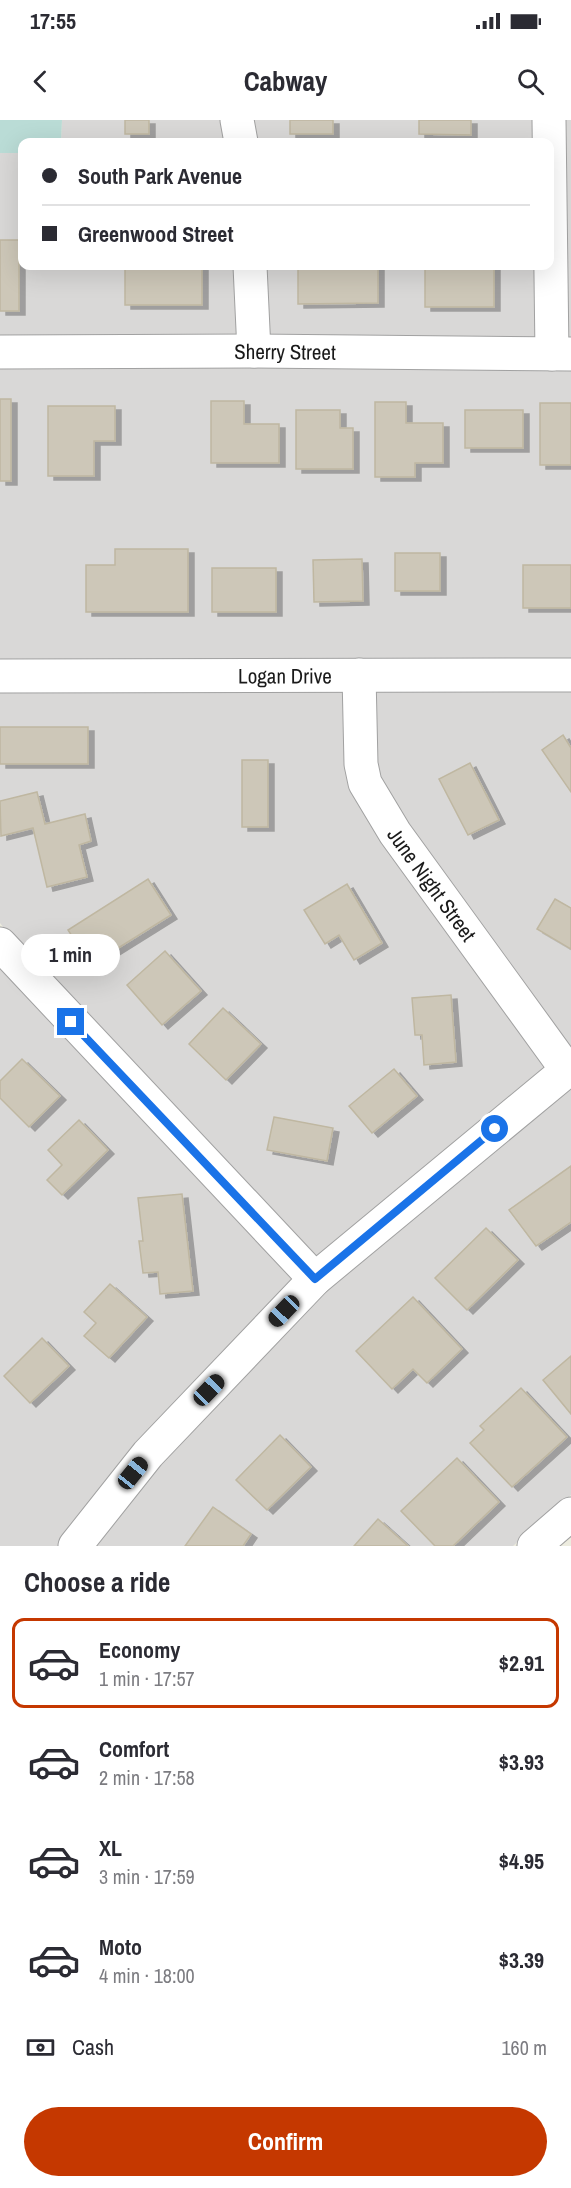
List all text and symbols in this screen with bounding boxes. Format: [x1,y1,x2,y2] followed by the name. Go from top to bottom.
[30,6,76,36] text: 17:55
[244,63,327,99] text: Cabway
[24,65,57,98] icon: back
[514,65,547,98] icon: search
[78,161,242,191] text: South Park Avenue
[78,219,233,249] text: Greenwood Street
[234,336,336,366] street label: Sherry Street
[238,661,332,690] street label: Logan Drive
[381,821,483,947] street label: June Night Street
[22,935,121,977] callout: 1 min
[49,941,92,968] text: 1 min
[57,1008,84,1035] route end
[481,1115,508,1142] route start
[265,1292,303,1330] car
[190,1371,228,1409] car
[115,1453,151,1493] car
[24,1564,170,1600] text: Choose a ride
[99,1635,180,1665] text: Economy
[27,1636,81,1690] icon: car
[499,1648,544,1678] text: $2.91
[99,1665,195,1692] text: 1 min · 17:57
[99,1734,169,1764] text: Comfort
[27,1735,81,1789] icon: car
[499,1747,544,1777] text: $3.93
[99,1764,195,1791] text: 2 min · 17:58
[99,1833,122,1863] text: XL
[27,1834,81,1888] icon: car
[499,1846,544,1876] text: $4.95
[99,1863,195,1890] text: 3 min · 17:59
[99,1932,142,1962] text: Moto
[27,1933,81,1987] icon: car
[499,1945,544,1975] text: $3.39
[99,1962,195,1989] text: 4 min · 18:00
[24,2031,57,2064] icon: cash
[72,2032,114,2062] text: Cash
[501,2034,547,2061] text: 160 m
[24,2107,547,2176] button: Confirm

